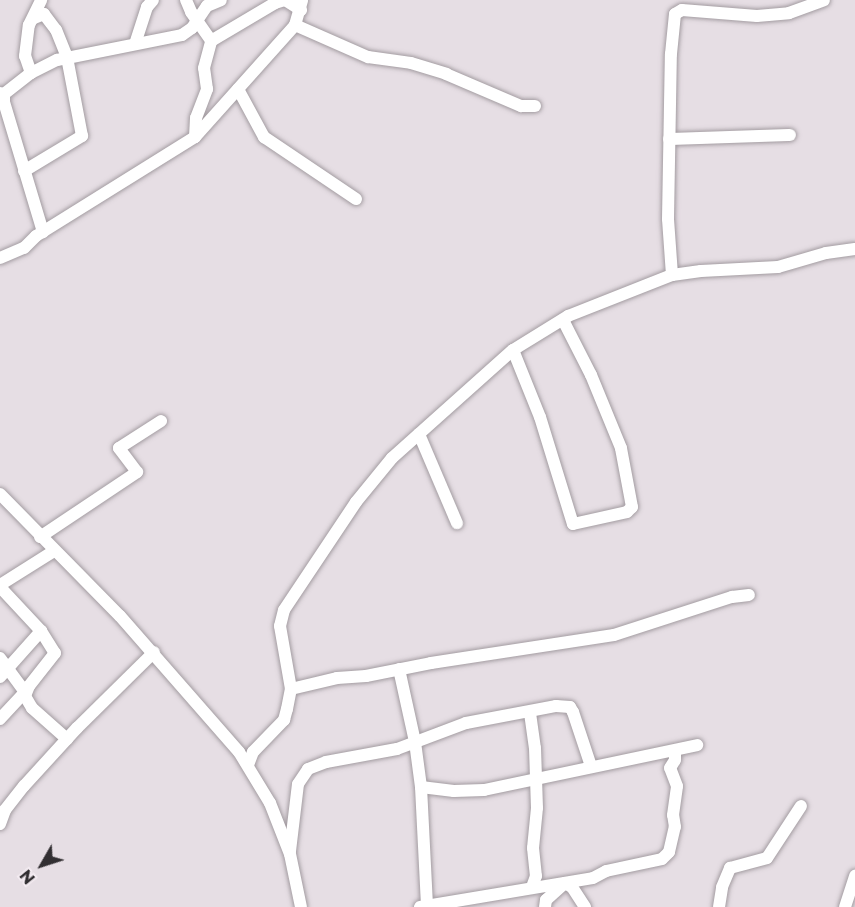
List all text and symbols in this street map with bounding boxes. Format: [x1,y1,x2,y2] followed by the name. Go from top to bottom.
[12,835,72,895] north arrow
[16,866,39,888] text: N

